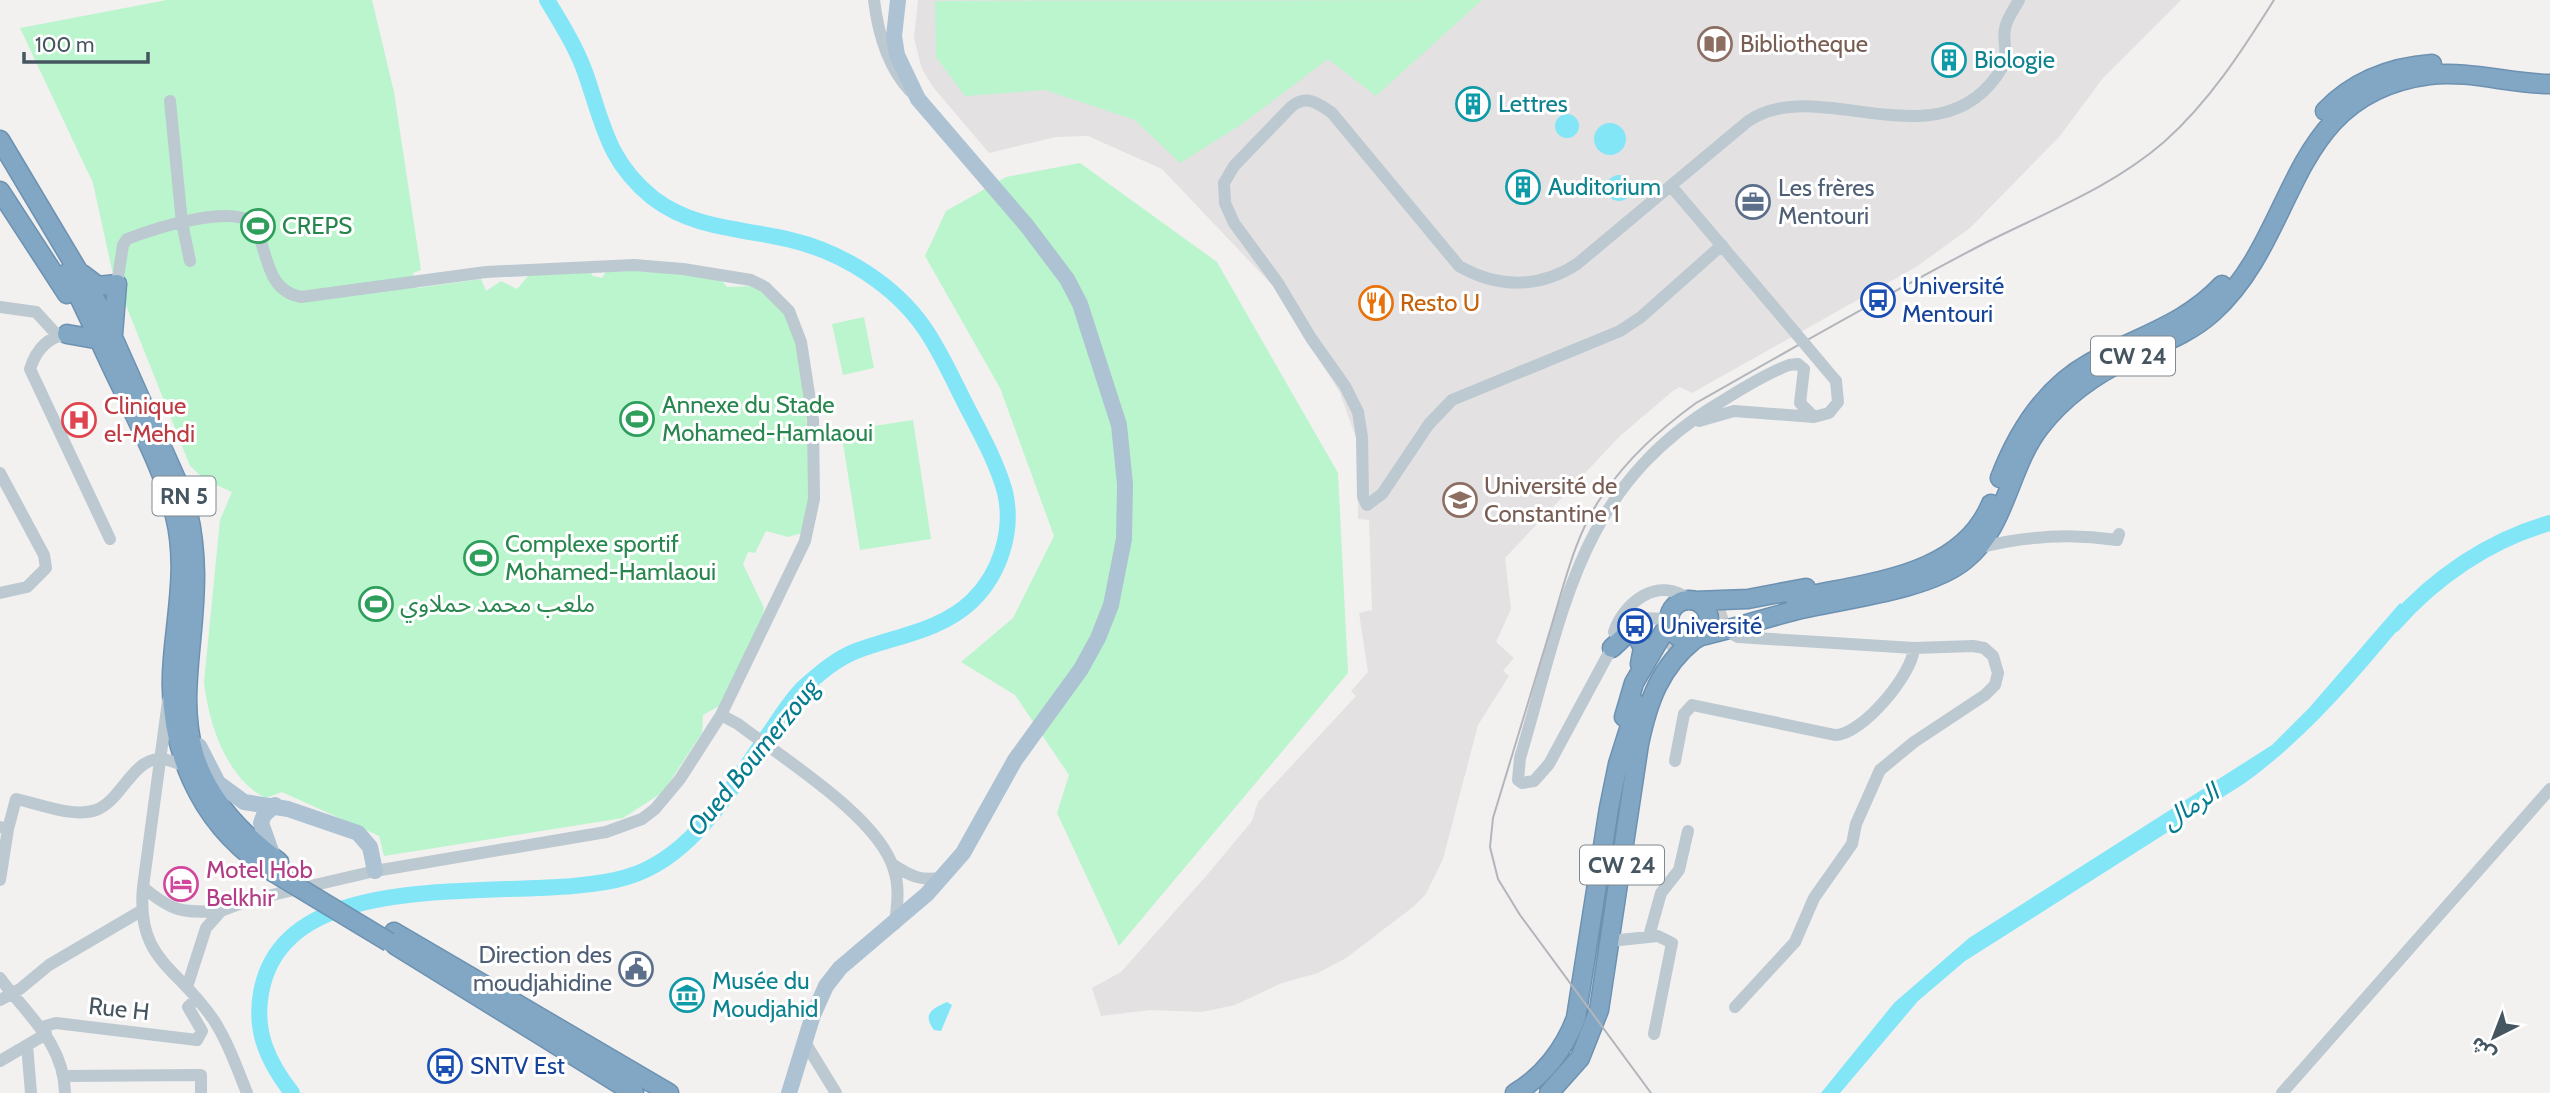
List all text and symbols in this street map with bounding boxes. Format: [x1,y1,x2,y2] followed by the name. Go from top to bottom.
[24,21,149,65] scale bar
[1696,25,1734,63] library icon: Bibliotheque
[1740,29,1868,58] place label: Bibliotheque
[35,32,94,57] text: 100 m
[1930,41,1968,79] building icon: Biologie
[1974,45,2055,74] place label: Biologie
[1454,85,1492,123] building icon: Lettres
[1498,89,1568,118] place label: Lettres
[1504,168,1542,206] building icon: Auditorium
[1548,172,1661,201] place label: Auditorium
[1778,173,1874,230] place label: Les frères Mentouri
[1734,183,1772,221] office icon: Les frères Mentouri
[239,207,277,245] sports icon: CREPS
[282,211,352,240] place label: CREPS
[1902,271,2004,328] place label: Université Mentouri
[1859,281,1897,319] bus stop icon: Université Mentouri
[1357,284,1395,322] restaurant icon: Resto U
[1400,288,1480,317] place label: Resto U
[2091,336,2175,376] road number: CW 24
[662,390,873,447] place label: Annexe du Stade Mohamed-Hamlaoui
[104,391,195,448] place label: Clinique el-Mehdi
[618,400,656,438] sports icon: Annexe du Stade Mohamed-Hamlaoui
[60,401,98,439] hospital icon: Clinique el-Mehdi
[1484,471,1620,528] place label: Université de Constantine 1
[152,476,216,516] road number: RN 5
[1441,481,1479,519] school or university icon: Université de Constantine 1
[505,529,716,586] place label: Complexe sportif Mohamed-Hamlaoui
[462,539,500,577] sports icon: Complexe sportif Mohamed-Hamlaoui
[357,585,395,623] sports icon: ملعب محمد حملاوي
[400,589,595,623] place label: ملعب محمد حملاوي
[1616,607,1654,645] bus stop icon: Université
[1660,611,1762,640] place label: Université
[680,671,827,842] water label: Oued Boumerzoug
[2155,774,2227,836] water label: الرمال
[1580,846,1664,884] road number: CW 24
[206,855,313,912] place label: Motel Hob Belkhir
[162,865,200,903] hotel icon: Motel Hob Belkhir
[473,940,612,997] place label: Direction des moudjahidine
[617,950,655,988] public building icon: Direction des moudjahidine
[712,966,818,1023] place label: Musée du Moudjahid
[668,976,706,1014] museum icon: Musée du Moudjahid
[87,991,151,1026] street label: Rue H
[2459,1002,2529,1072] north arrow
[2466,1032,2500,1067] text: ش
[426,1047,464,1085] bus stop icon: SNTV Est
[470,1051,565,1080] place label: SNTV Est

